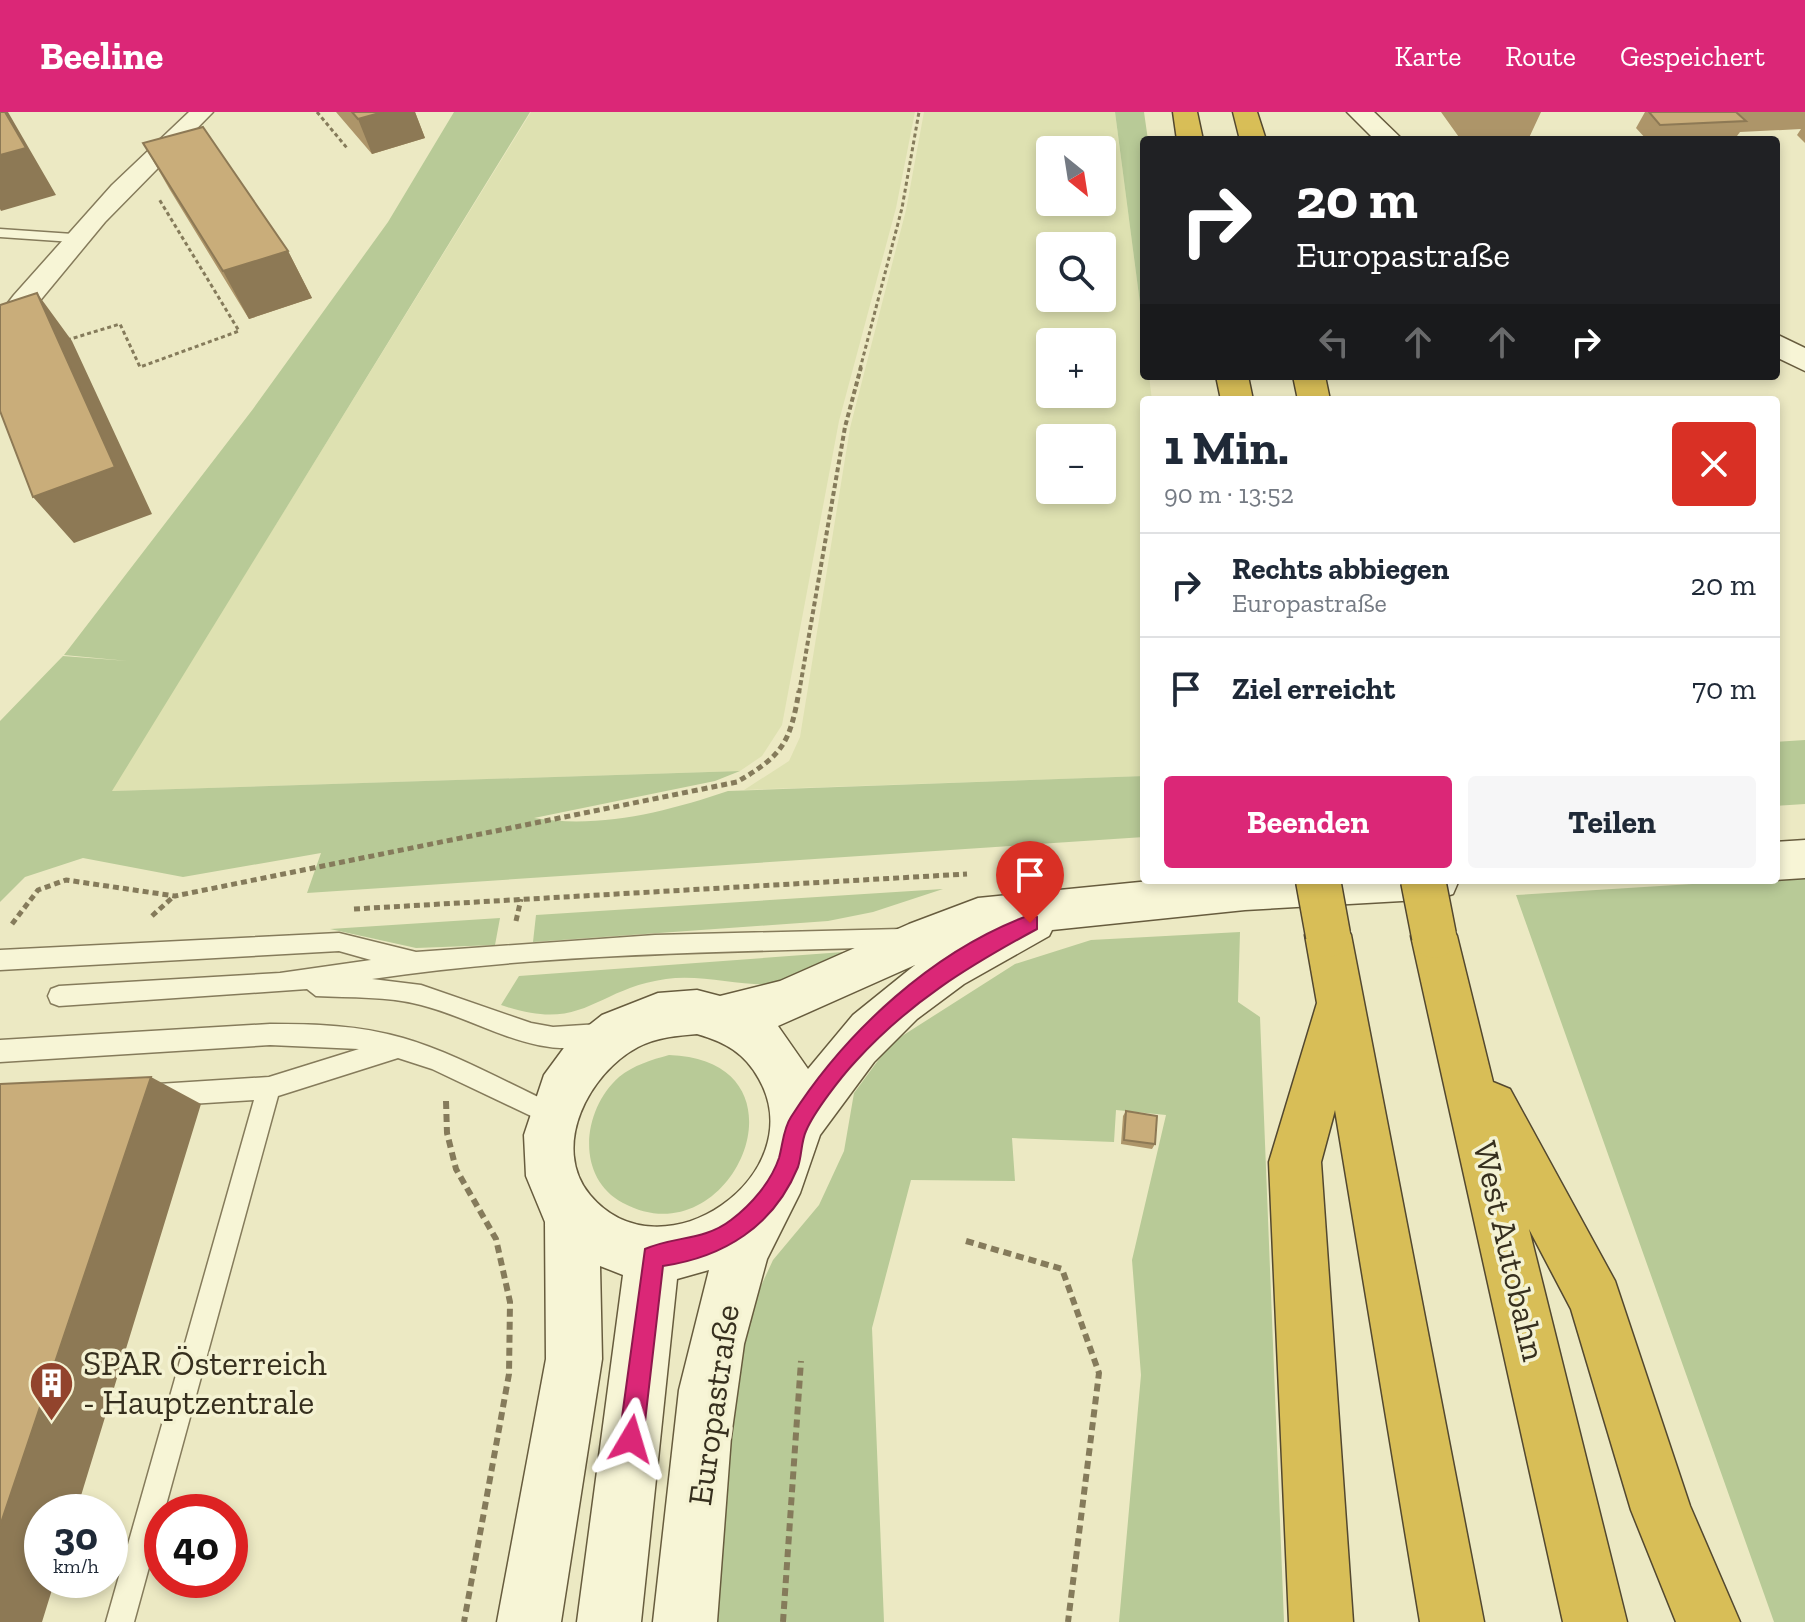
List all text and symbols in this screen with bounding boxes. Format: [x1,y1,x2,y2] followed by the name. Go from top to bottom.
[40,33,163,79] text: Beeline
[1395,40,1461,73] text: Karte
[1505,40,1576,73] text: Route
[1620,40,1765,73] text: Gespeichert
[1036,136,1116,216] north arrow
[1036,136,1116,504] map controls
[1296,165,1418,232] text: 20 m
[1164,168,1268,272] icon: right
[1036,232,1116,312] button: search
[1296,233,1510,276] text: Europastraße
[1312,320,1356,364] icon: left
[1396,320,1440,364] icon: ahead
[1480,320,1524,364] icon: ahead
[1564,320,1608,364] icon: right
[1036,328,1116,408] button: +
[1164,419,1289,476] text: 1 Min.
[1672,422,1756,506] button: close
[1036,424,1116,504] button: −
[1164,478,1294,510] text: 90 m · 13:52
[1232,551,1449,587] text: Rechts abbiegen
[1164,563,1208,607] icon: right
[1691,567,1756,603] text: 20 m
[1232,587,1387,619] text: Europastraße
[1164,667,1208,711] icon: arrive
[1232,671,1395,707] text: Ziel erreicht
[1692,671,1756,707] text: 70 m
[1164,776,1452,868] button: Beenden
[1468,776,1756,868] button: Teilen
[996,841,1064,923] pin
[1008,853,1052,897] icon: arrive
[1464,1137,1555,1365] street label: West Autobahn
[679,1302,748,1508] street label: Europastraße
[83,1343,327,1423] place label: SPAR Österreich - Hauptzentrale
[28,1359,76,1422] building icon: SPAR Österreich - Hauptzentrale
[589,1397,673,1481] position arrow
[144,1494,248,1598] speed limit sign: 40
[54,1512,98,1560] text: 30
[53,1554,99,1578] text: km/h

